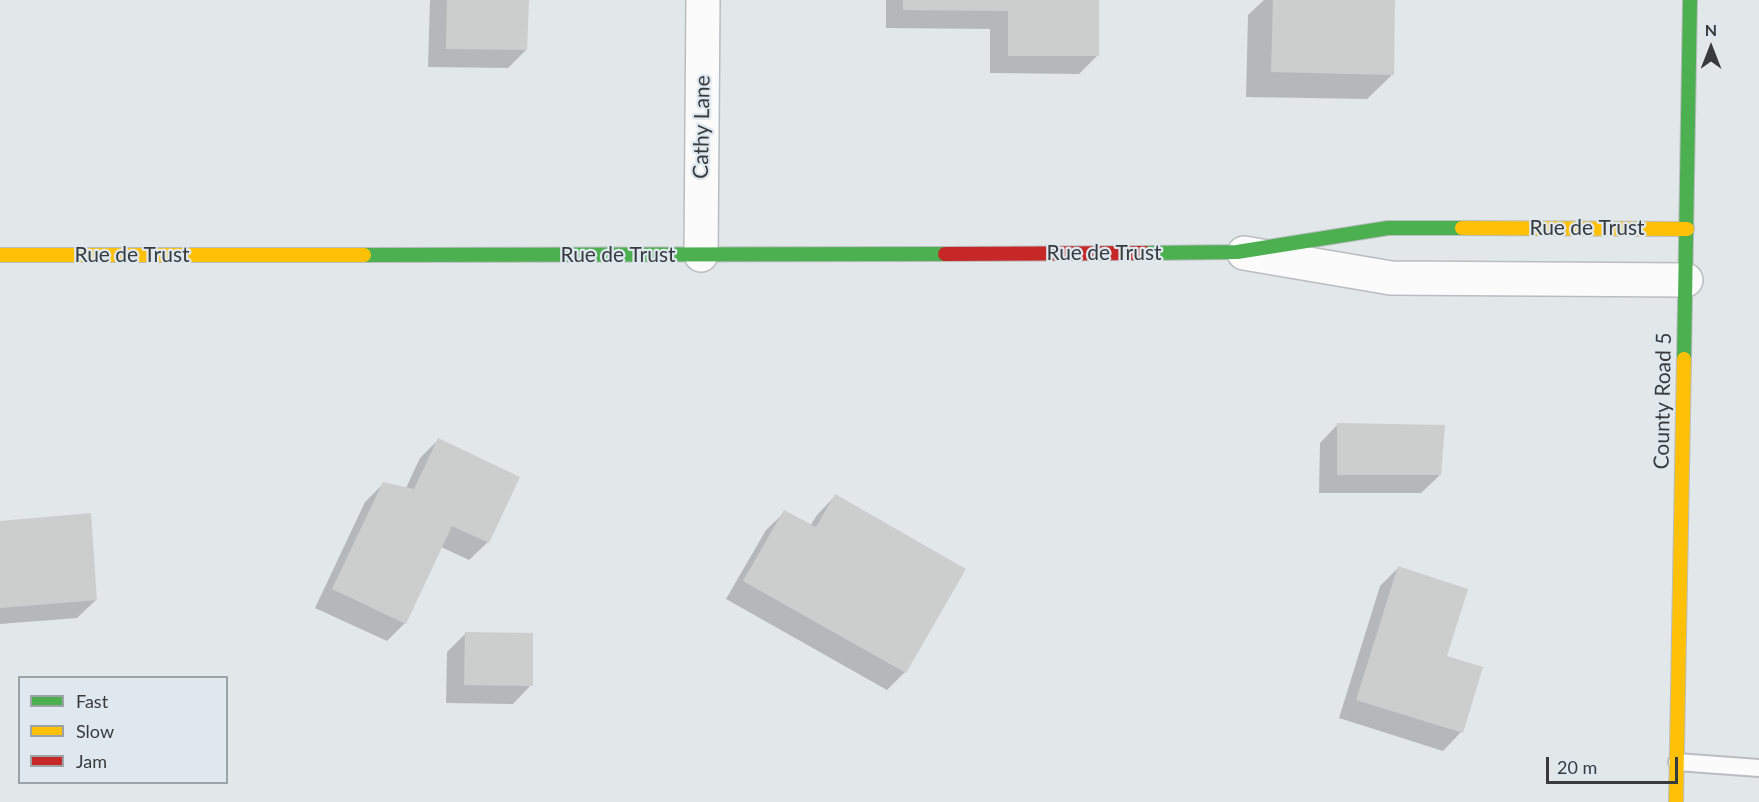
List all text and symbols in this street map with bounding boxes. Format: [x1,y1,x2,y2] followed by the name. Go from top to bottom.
[1681,18,1741,78] north arrow
[1705,20,1717,39] text: N
[688,75,716,179] street label: Cathy Lane
[1529,215,1645,241] street label: Rue de Trust
[1046,240,1162,266] street label: Rue de Trust
[74,242,190,268] street label: Rue de Trust
[560,242,676,268] street label: Rue de Trust
[1649,332,1677,470] street label: County Road 5
[18,676,228,784] legend
[76,690,108,712] text: Fast
[76,720,114,742] text: Slow
[1549,745,1681,783] scale bar
[76,750,107,772] text: Jam
[1557,756,1597,778] text: 20 m

